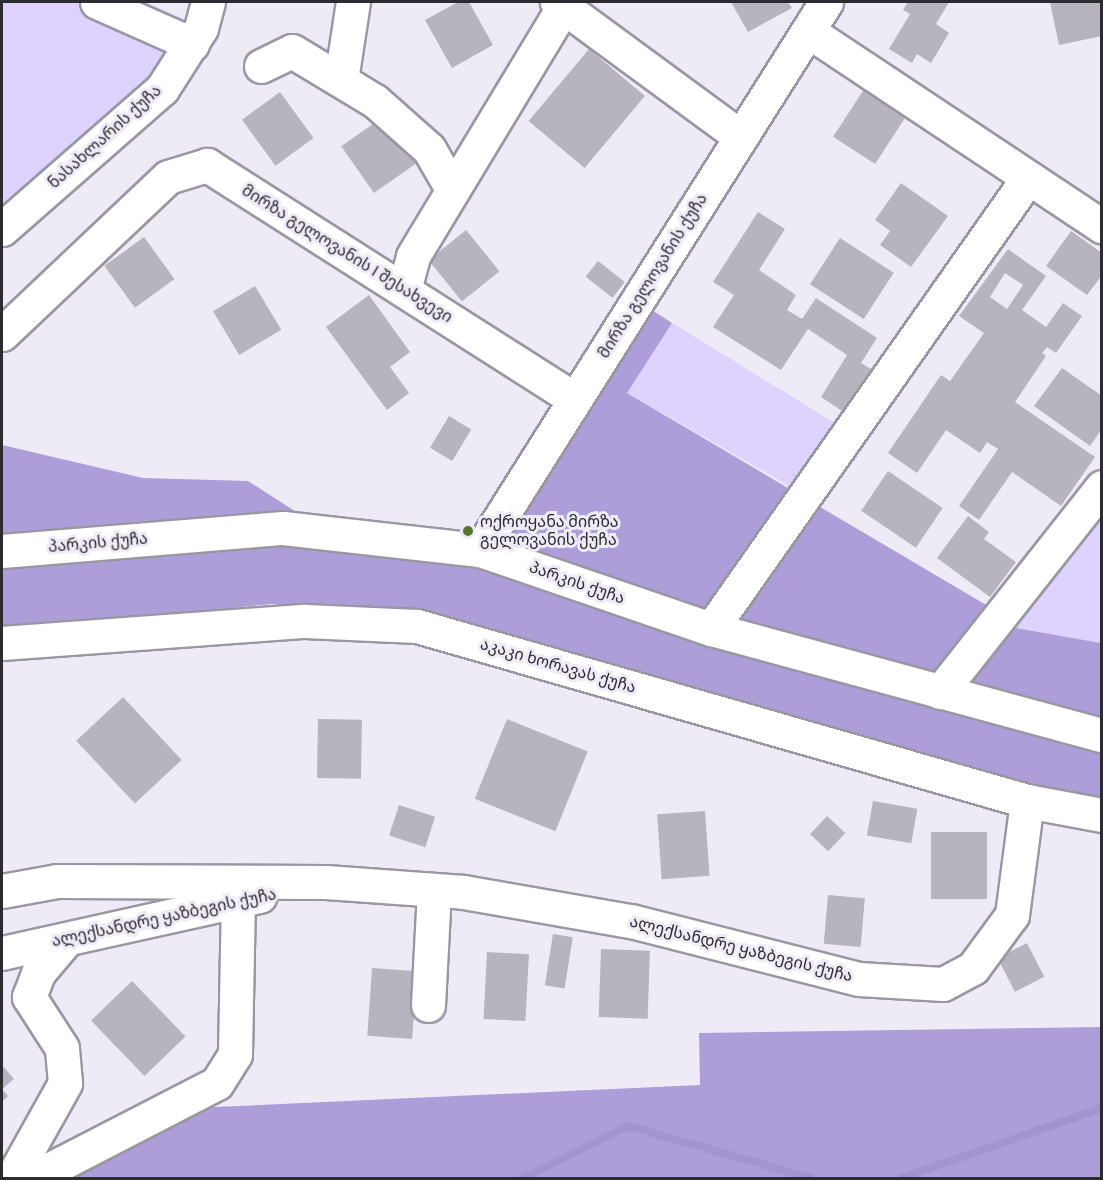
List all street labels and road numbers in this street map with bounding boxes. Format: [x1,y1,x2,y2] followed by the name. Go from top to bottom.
[44,81,166,193] street label: ნასახლარის ქუჩა
[238,181,456,327] street label: მირზა გელოვანის I შესახვევი
[594,190,712,362] street label: მირზა გელოვანის ქუჩა
[47,529,149,557] street label: პარკის ქუჩა
[527,558,627,608] street label: პარკის ქუჩა
[478,635,638,697] street label: აკაკი ხორავას ქუჩა
[50,885,278,951] street label: ალექსანდრე ყაზბეგის ქუჩა
[628,912,854,986] street label: ალექსანდრე ყაზბეგის ქუჩა

